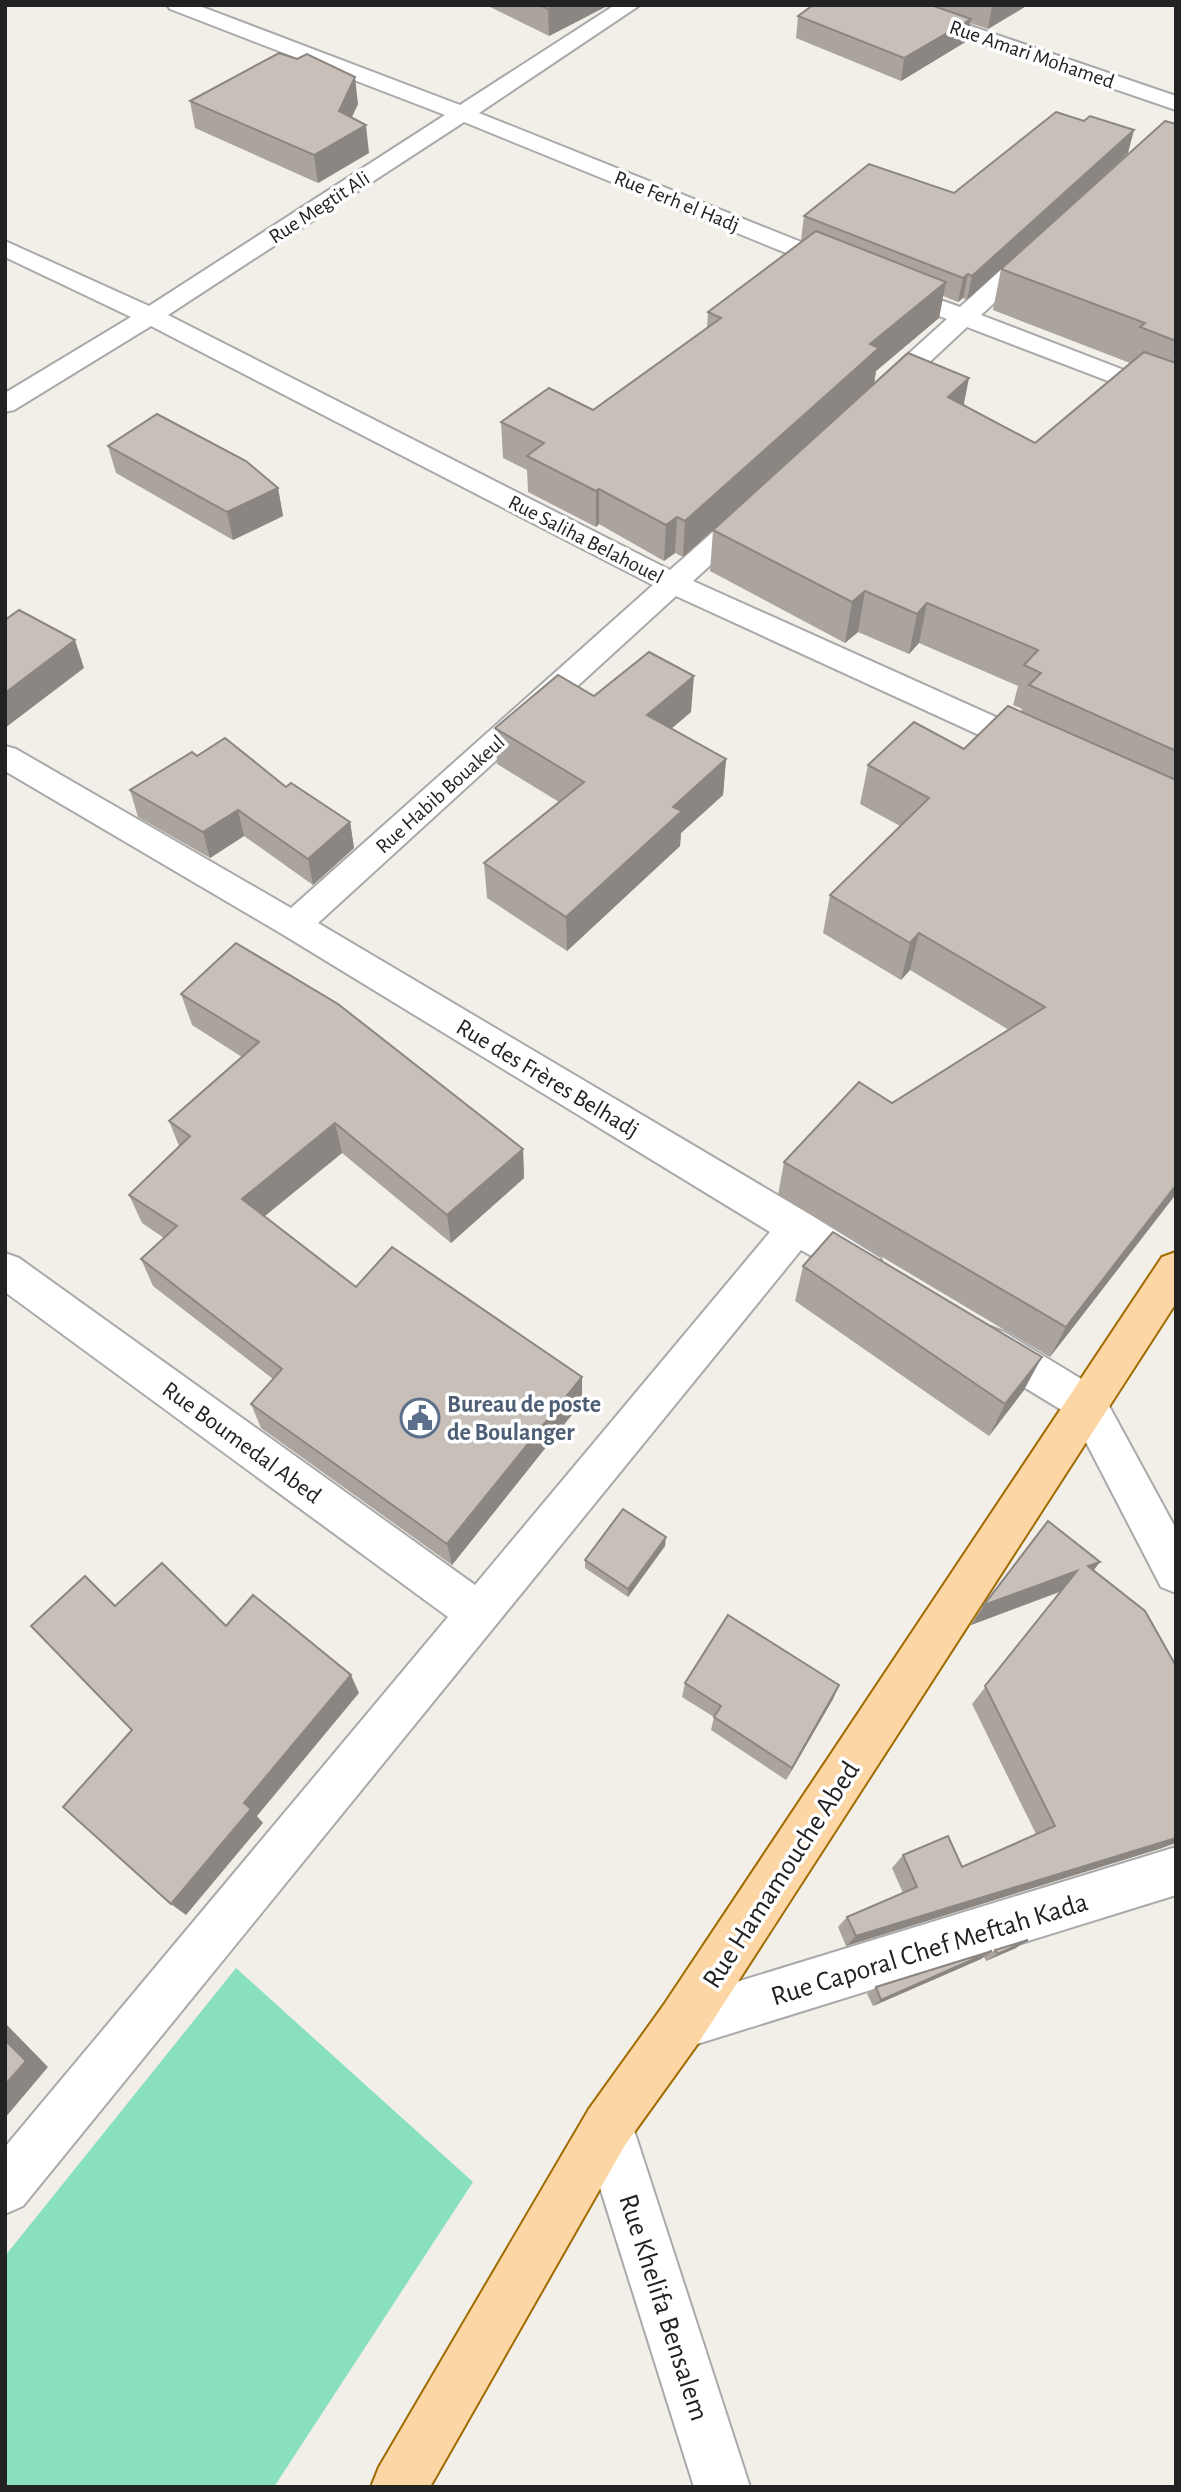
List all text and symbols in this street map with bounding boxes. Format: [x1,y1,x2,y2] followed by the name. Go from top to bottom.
[947,16,1117,93] street label: Rue Amari Mohamed
[265,167,373,248] street label: Rue Megtit Ali
[611,167,742,236] street label: Rue Ferh el Hadj
[505,491,667,588] street label: Rue Saliha Belahouel
[372,731,509,858] street label: Rue Habib Bouakeul
[452,1015,643,1143] street label: Rue des Frères Belhadj
[158,1377,325,1508] street label: Rue Boumedal Abed
[447,1393,601,1445] place label: Bureau de poste de Boulanger
[399,1397,441,1439] public building icon: Bureau de poste de Boulanger
[698,1757,865,1994] street label: Rue Hamamouche Abed
[768,1888,1091,2012] street label: Rue Caporal Chef Meftah Kada
[613,2191,713,2424] street label: Rue Khelifa Bensalem

